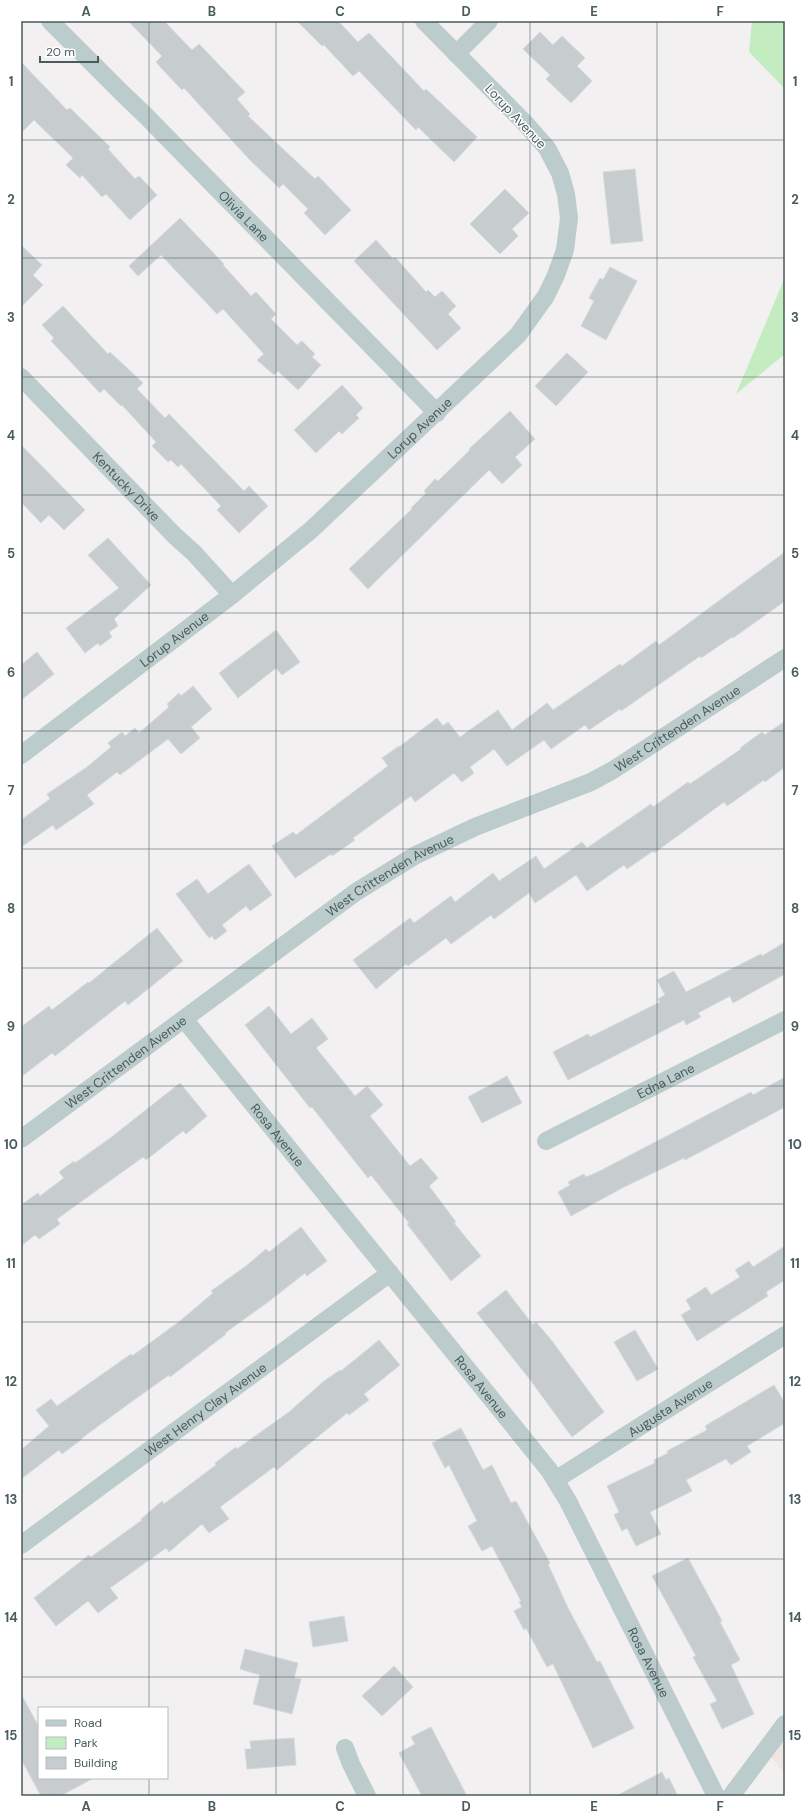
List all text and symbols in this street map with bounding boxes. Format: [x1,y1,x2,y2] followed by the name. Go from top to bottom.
[81,3,91,20] text: A
[208,3,216,20] text: B
[335,3,345,20] text: C
[461,3,471,20] text: D
[590,3,598,20] text: E
[716,3,724,20] text: F
[40,38,98,64] scale bar
[46,44,75,60] text: 20 m
[9,73,13,90] text: 1
[793,73,797,90] text: 1
[481,80,550,152] street label: Lorup Avenue
[215,187,273,246] street label: Olivia Lane
[7,191,15,208] text: 2
[791,191,799,208] text: 2
[7,309,15,326] text: 3
[791,309,799,326] text: 3
[384,394,456,463] street label: Lorup Avenue
[7,427,15,444] text: 4
[791,427,799,444] text: 4
[89,448,164,525] street label: Kentucky Drive
[7,545,15,562] text: 5
[791,545,799,562] text: 5
[136,608,212,671] street label: Lorup Avenue
[7,664,15,681] text: 6
[791,664,799,681] text: 6
[611,681,744,776] street label: West Crittenden Avenue
[8,782,15,799] text: 7
[792,782,799,799] text: 7
[323,830,457,920] street label: West Crittenden Avenue
[7,900,15,917] text: 8
[791,900,799,917] text: 8
[62,1012,190,1113] street label: West Crittenden Avenue
[7,1018,15,1035] text: 9
[791,1018,799,1035] text: 9
[634,1059,697,1103] street label: Edna Lane
[247,1100,308,1170] street label: Rosa Avenue
[4,1136,18,1153] text: 10
[788,1136,802,1153] text: 10
[6,1255,16,1272] text: 11
[790,1255,800,1272] text: 11
[451,1352,512,1422] street label: Rosa Avenue
[141,1359,270,1460] street label: West Henry Clay Avenue
[5,1373,17,1390] text: 12
[789,1373,801,1390] text: 12
[625,1375,716,1441] street label: Augusta Avenue
[5,1491,17,1508] text: 13
[789,1491,801,1508] text: 13
[4,1609,18,1626] text: 14
[788,1609,802,1626] text: 14
[624,1625,673,1700] street label: Rosa Avenue
[38,1707,168,1779] legend
[74,1715,102,1731] text: Road
[5,1727,17,1744] text: 15
[789,1727,801,1744] text: 15
[74,1735,98,1751] text: Park
[74,1755,118,1771] text: Building
[81,1798,91,1815] text: A
[208,1798,216,1815] text: B
[335,1798,345,1815] text: C
[461,1798,471,1815] text: D
[590,1798,598,1815] text: E
[716,1798,724,1815] text: F

